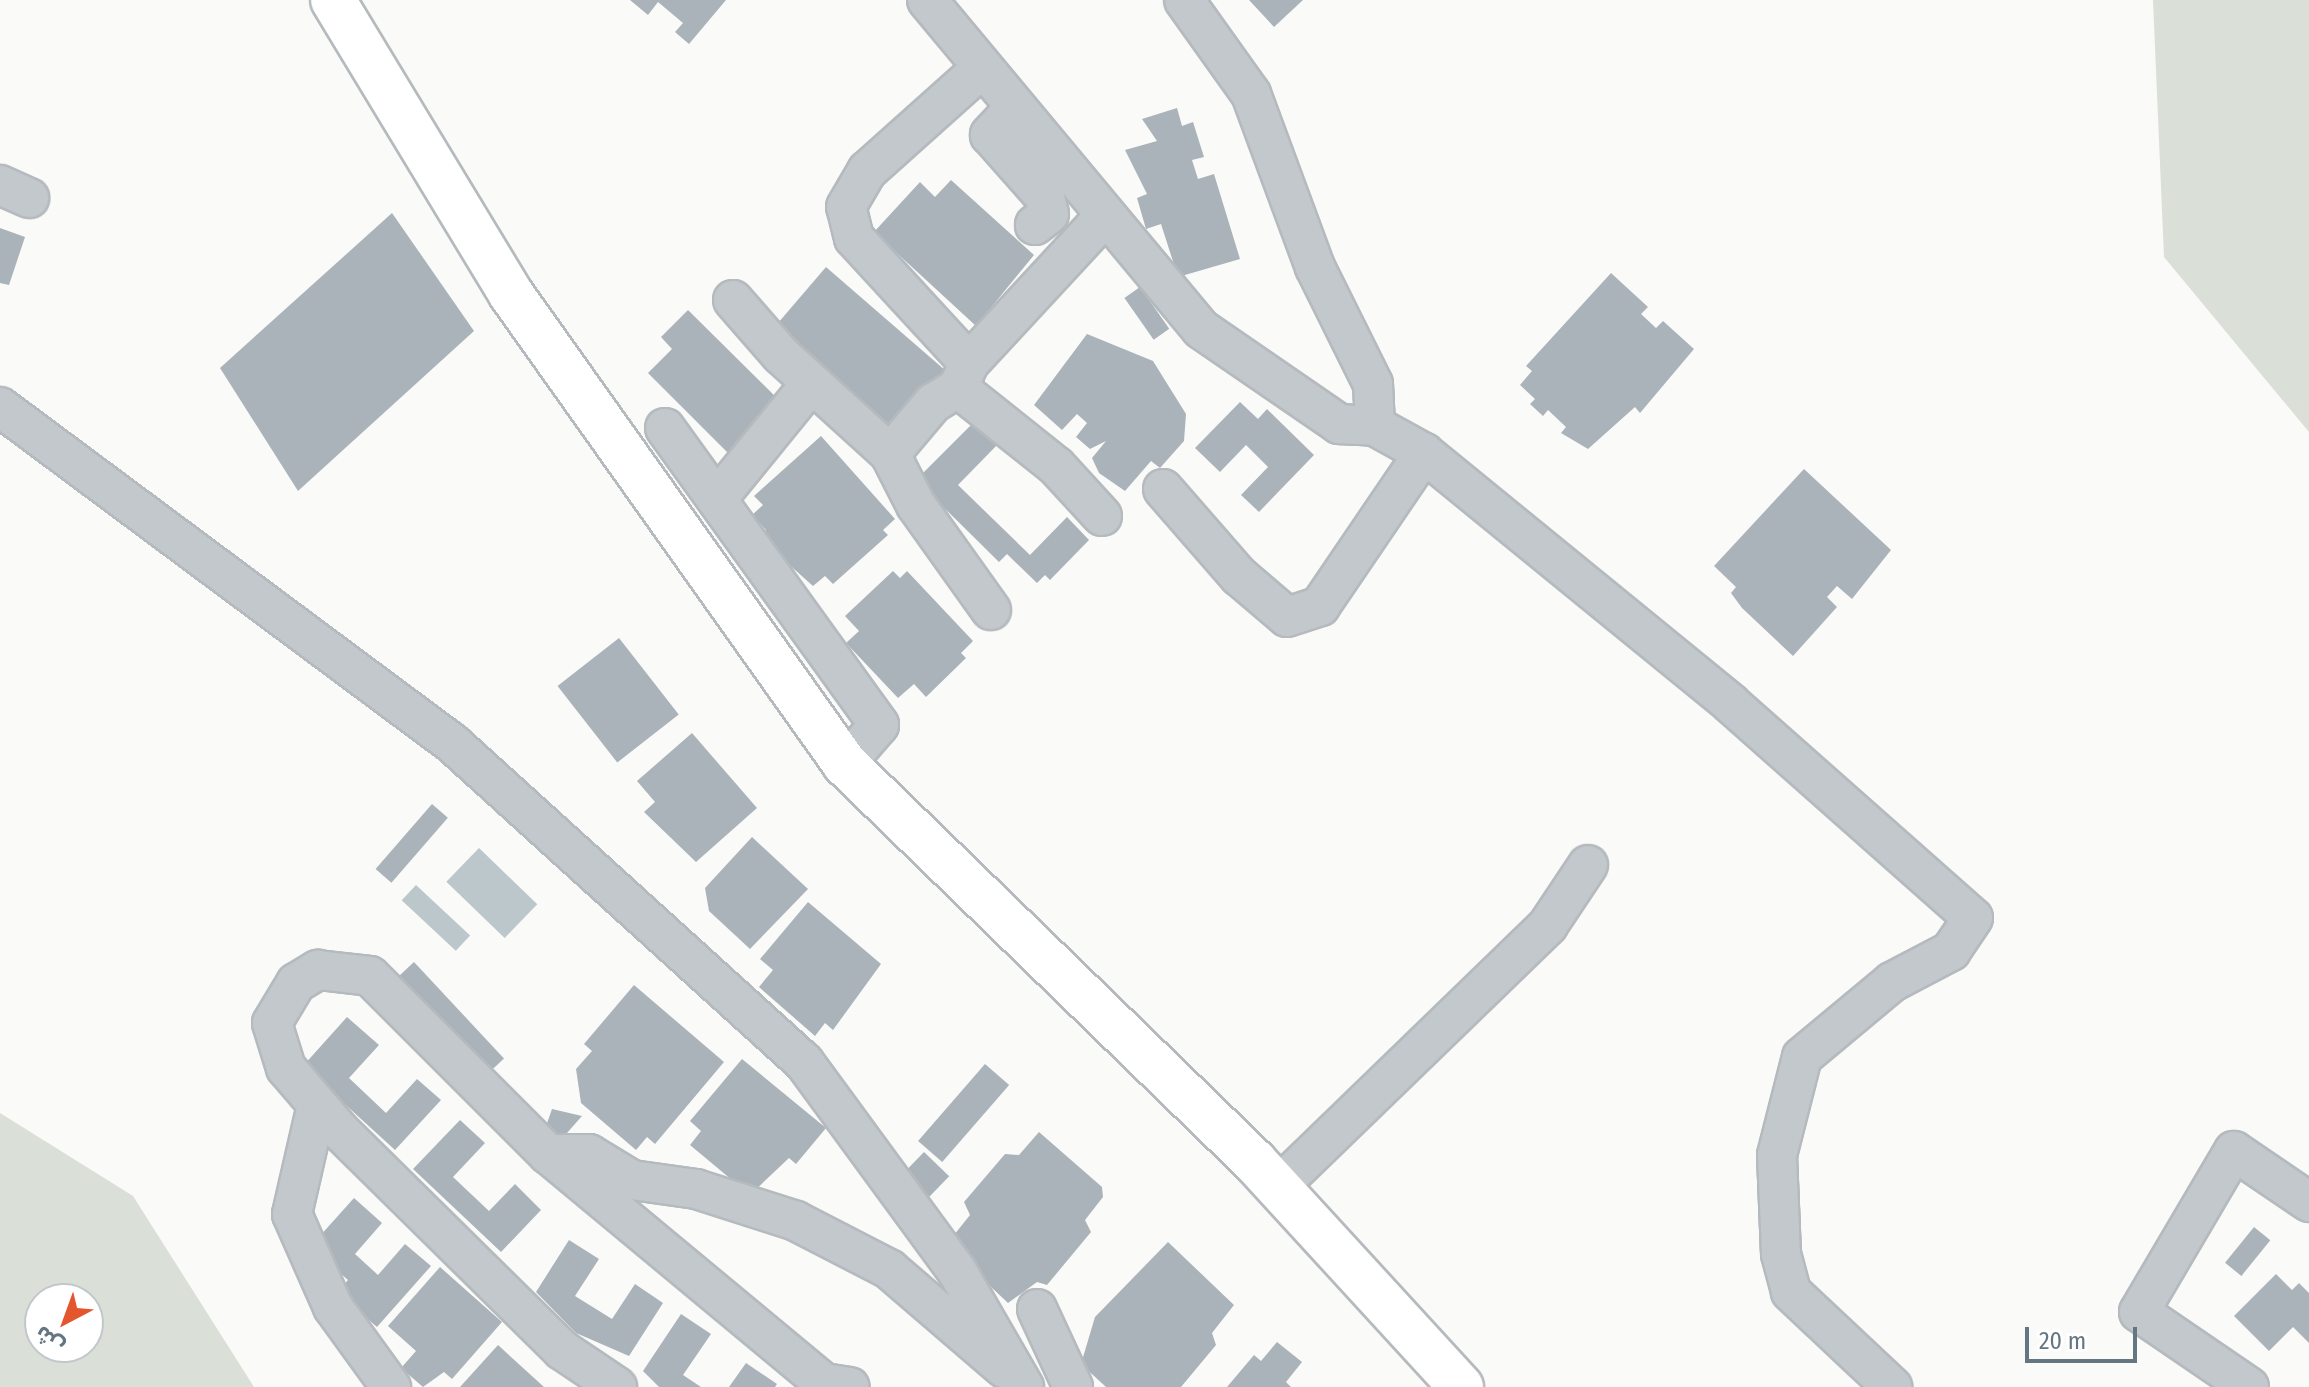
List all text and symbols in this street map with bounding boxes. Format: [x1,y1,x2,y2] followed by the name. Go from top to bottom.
[24,1283,104,1363] north arrow
[2029,1311,2141,1361] scale bar
[29,1320,69,1360] text: ش
[2039,1327,2086,1355] text: 20 m

